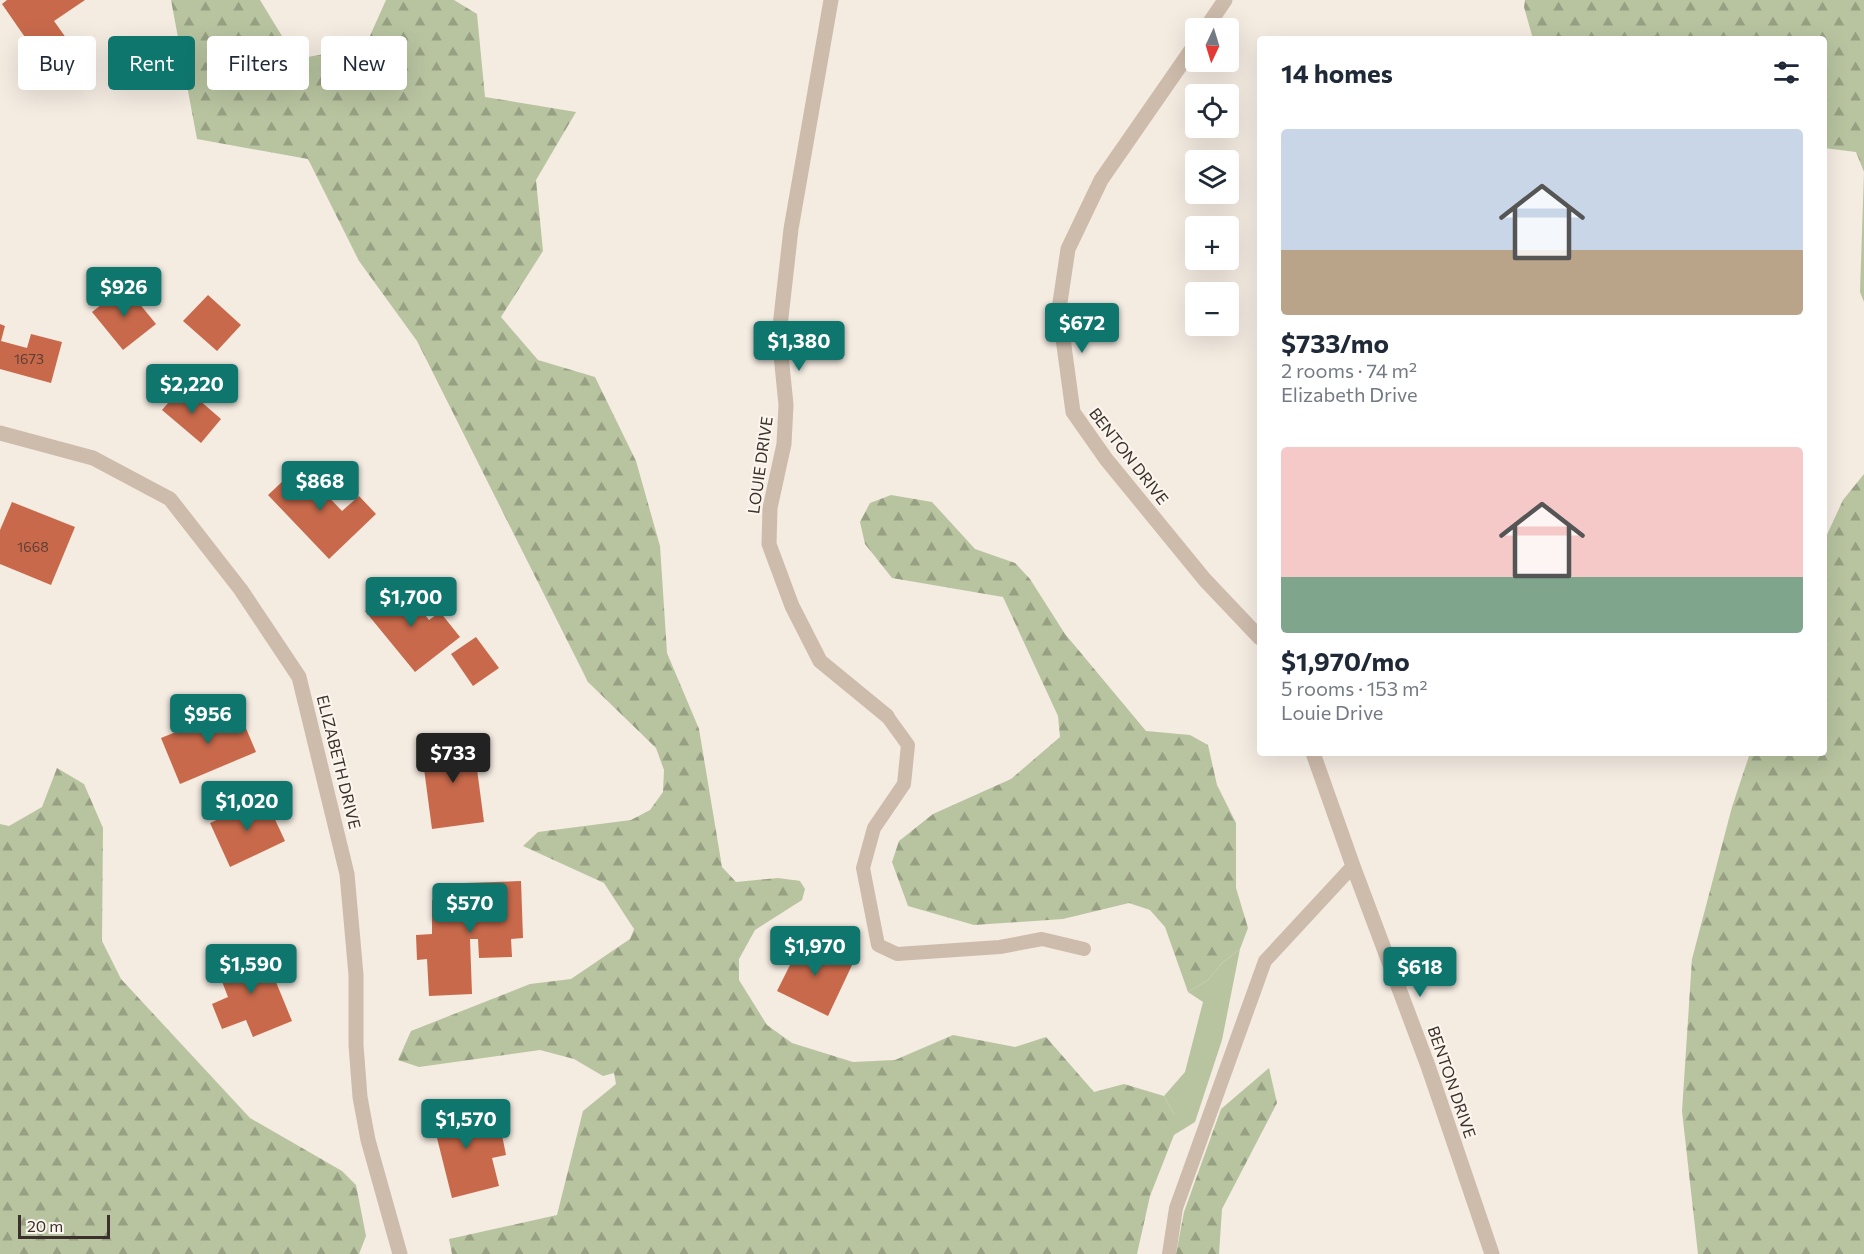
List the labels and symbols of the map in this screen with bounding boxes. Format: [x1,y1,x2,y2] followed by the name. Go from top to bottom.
[1185,18,1239,72] north arrow
[88,267,160,318] pin: $926
[1046,303,1118,354] pin: $672
[750,321,848,372] pin: $1,380
[14,350,44,367] house number: 1673
[143,364,241,415] pin: $2,220
[1086,404,1173,508] street label: BENTON DRIVE
[743,415,776,515] street label: LOUIE DRIVE
[284,461,356,512] pin: $868
[17,538,49,555] house number: 1668
[362,577,460,628] pin: $1,700
[314,693,365,831] street label: ELIZABETH DRIVE
[172,694,244,745] pin: $956
[417,733,489,784] pin: $733
[198,781,296,832] pin: $1,020
[434,883,506,934] pin: $570
[766,926,864,977] pin: $1,970
[202,944,300,995] pin: $1,590
[1384,947,1456,998] pin: $618
[1424,1023,1481,1140] street label: BENTON DRIVE
[417,1099,515,1150] pin: $1,570
[18,1212,110,1240] scale bar

